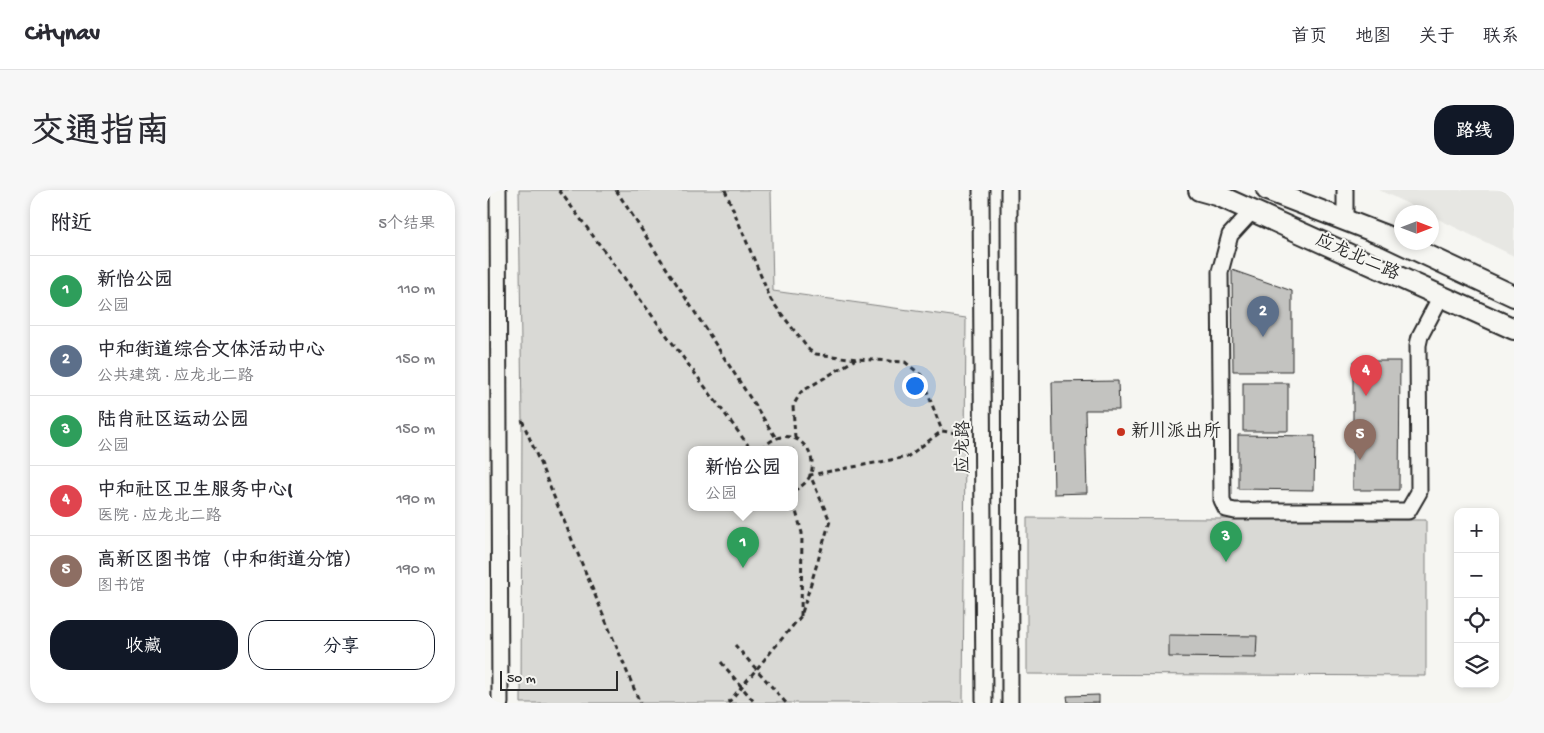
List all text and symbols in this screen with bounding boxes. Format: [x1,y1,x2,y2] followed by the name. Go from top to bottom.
[25,20,100,49] text: Citynav
[1291,27,1327,48] text: 首页
[1355,27,1391,48] text: 地图
[1419,27,1455,48] text: 关于
[1483,27,1519,48] text: 联系
[1434,105,1514,155] button: 路线
[30,114,170,155] text: 交通指南
[1394,205,1439,250] north arrow
[50,213,92,238] text: 附近
[379,216,435,235] text: 5个结果
[1312,229,1403,286] street label: 应龙北二路
[97,270,173,293] text: 新怡公园
[63,281,69,300] text: 1
[398,281,435,300] text: 110 m
[1247,296,1279,337] pin: 2
[97,298,129,317] text: 公园
[97,340,325,363] text: 中和街道综合文体活动中心
[62,351,70,370] text: 2
[396,351,435,370] text: 150 m
[1350,355,1382,396] pin: 4
[97,368,254,387] text: 公共建筑 · 应龙北二路
[902,373,928,399] your location
[97,410,249,433] text: 陆肖社区运动公园
[1344,419,1376,460] pin: 5
[953,420,975,474] street label: 应龙路
[62,421,70,440] text: 3
[396,421,435,440] text: 150 m
[1131,421,1221,443] place label: 新川派出所
[1115,426,1127,438] marker: 新川派出所
[97,438,129,457] text: 公园
[688,446,798,511] popup
[705,458,781,481] text: 新怡公园
[97,480,292,503] text: 中和社区卫生服务中心(
[705,486,737,505] text: 公园
[62,491,70,510] text: 4
[396,491,435,510] text: 190 m
[97,508,222,527] text: 医院 · 应龙北二路
[1454,508,1499,688] map controls
[1454,508,1499,553] button: +
[1210,521,1242,562] pin: 3
[727,527,759,568] pin: 1
[97,550,363,573] text: 高新区图书馆（中和街道分馆）
[1454,553,1499,598] button: −
[62,561,70,580] text: 5
[396,561,435,580] text: 190 m
[97,578,145,597] text: 图书馆
[1454,598,1499,643] button: locate
[50,620,238,670] button: 收藏
[248,620,435,670] button: 分享
[1454,643,1499,688] button: layers
[500,668,617,691] scale bar
[507,671,536,688] text: 50 m

